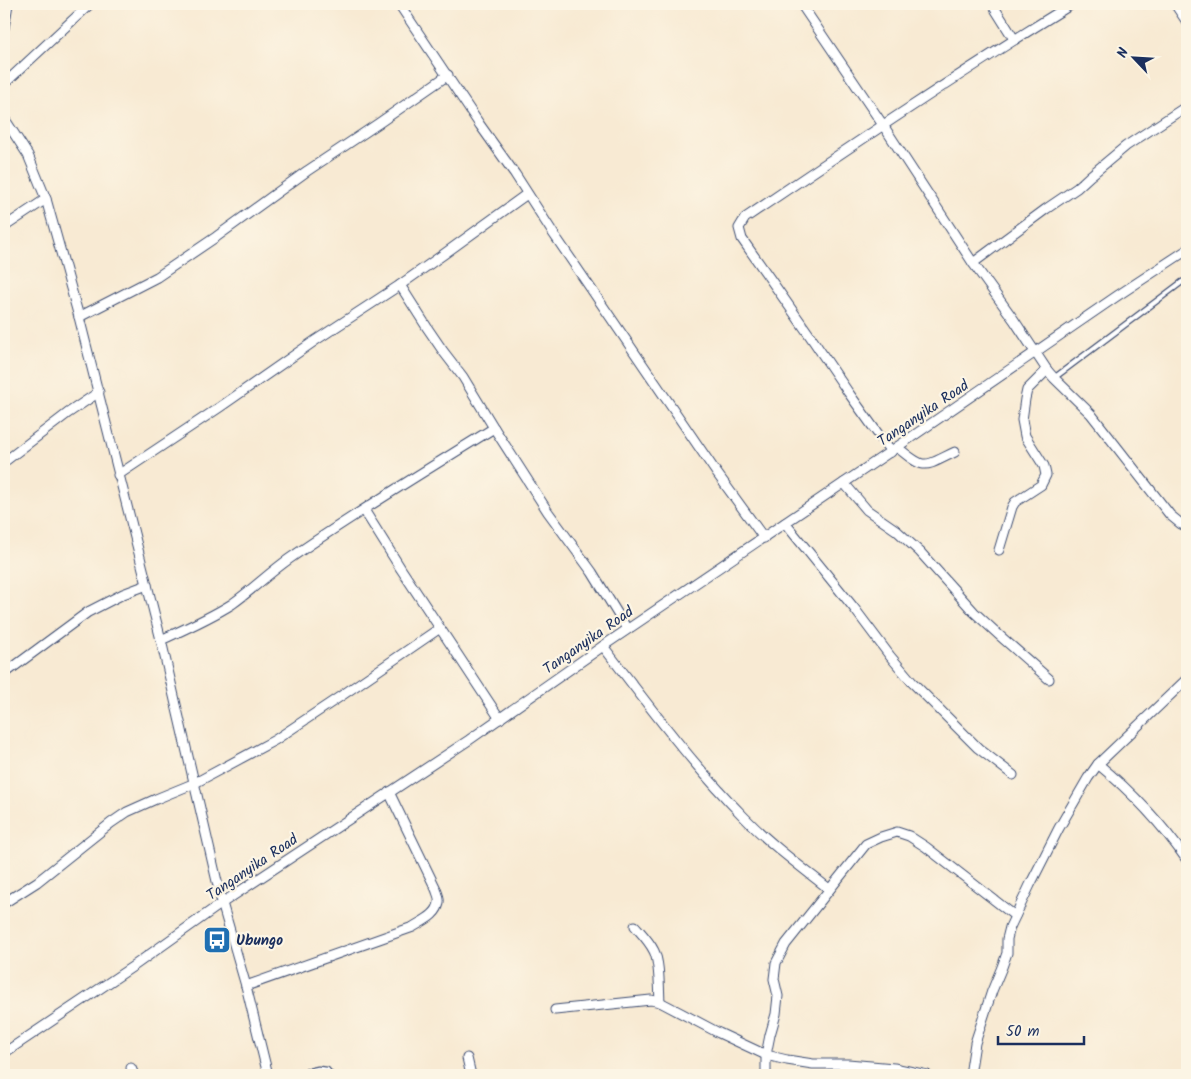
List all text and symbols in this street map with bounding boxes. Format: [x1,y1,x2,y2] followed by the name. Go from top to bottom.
[1108,32,1158,82] north arrow
[1111,44,1135,62] text: N
[873,374,975,453] street label: Tanganyika Road
[538,600,639,681] street label: Tanganyika Road
[202,828,304,907] street label: Tanganyika Road
[202,925,232,955] bus stop icon: Ubungo
[236,929,283,953] place label: Ubungo
[998,1014,1085,1046] scale bar
[1006,1020,1040,1044] text: 50 m

